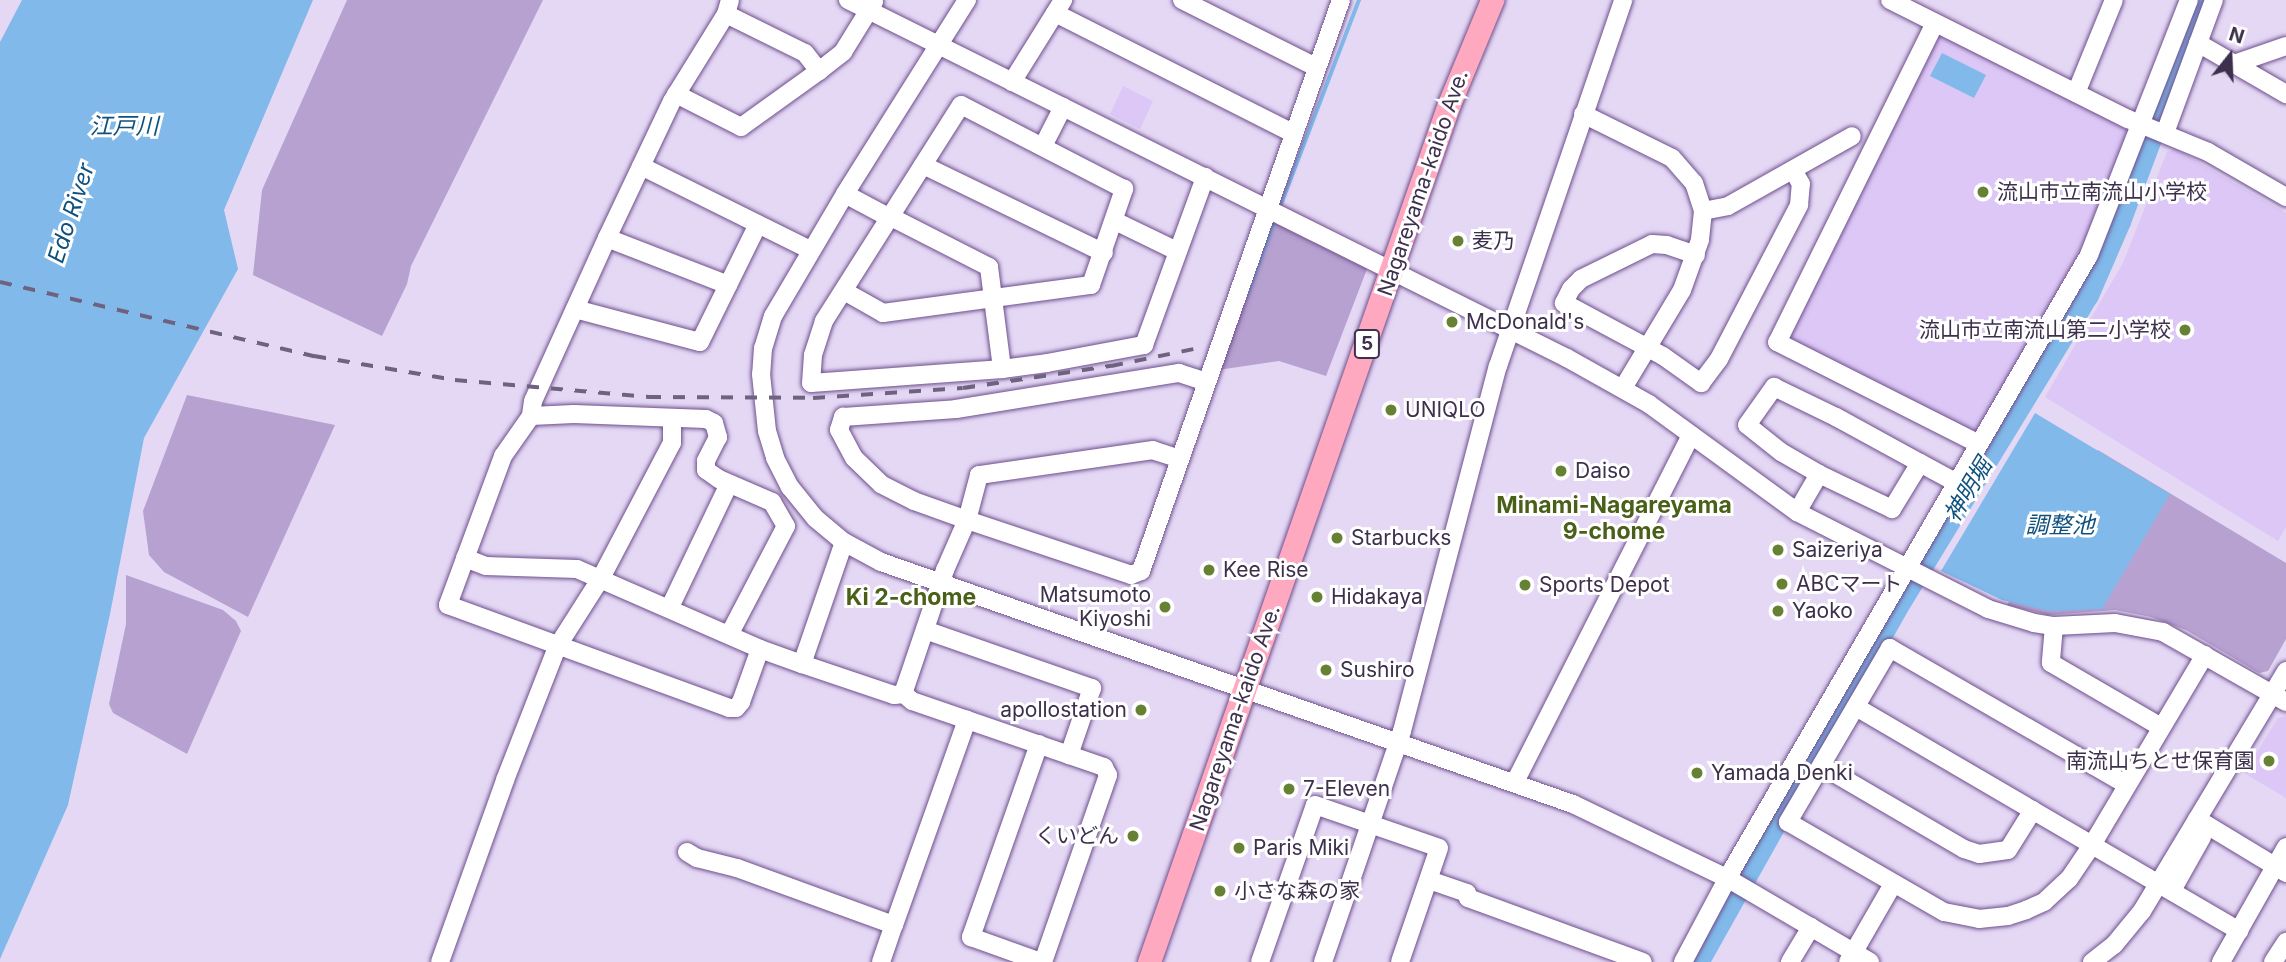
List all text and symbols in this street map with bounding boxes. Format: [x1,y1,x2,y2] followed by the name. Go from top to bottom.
[2195,21,2265,91] north arrow
[2226,22,2247,49] text: N
[1372,67,1474,299] street label: Nagareyama-kaido Ave.
[90,112,158,140] water label: 江戸川
[42,160,100,266] water label: Edo River
[1997,179,2207,205] place label: 流山市立南流山小学校
[1975,184,1991,200] marker: 流山市立南流山小学校
[1472,228,1514,254] place label: 麦乃
[1450,233,1466,249] marker: 麦乃
[1466,309,1584,335] place label: McDonald's
[1444,314,1460,330] marker: McDonald's
[1919,317,2171,343] place label: 流山市立南流山第二小学校
[2177,322,2193,338] marker: 流山市立南流山第二小学校
[1353,328,1381,360] road number: 5
[1405,397,1485,423] place label: UNIQLO
[1383,402,1399,418] marker: UNIQLO
[1938,453,1998,527] water label: 神明堀
[1575,458,1631,484] place label: Daiso
[1553,463,1569,479] marker: Daiso
[1496,491,1732,545] district label: Minami-Nagareyama 9-chome
[2026,511,2094,539] water label: 調整池
[1351,525,1451,551] place label: Starbucks
[1329,530,1345,546] marker: Starbucks
[1792,537,1883,563] place label: Saizeriya
[1770,542,1786,558] marker: Saizeriya
[1223,557,1309,583] place label: Kee Rise
[1201,562,1217,578] marker: Kee Rise
[1796,571,1903,597] place label: ABCマート
[1539,572,1670,598] place label: Sports Depot
[1774,576,1790,592] marker: ABCマート
[1517,577,1533,593] marker: Sports Depot
[1040,582,1151,632] place label: Matsumoto Kiyoshi
[846,583,976,611] district label: Ki 2-chome
[1331,584,1423,610] place label: Hidakaya
[1309,589,1325,605] marker: Hidakaya
[1792,598,1853,624] place label: Yaoko
[1157,599,1173,615] marker: Matsumoto Kiyoshi
[1184,602,1286,834] street label: Nagareyama-kaido Ave.
[1770,603,1786,619] marker: Yaoko
[1340,657,1415,683] place label: Sushiro
[1318,662,1334,678] marker: Sushiro
[1000,697,1127,723] place label: apollostation
[1133,702,1149,718] marker: apollostation
[2066,748,2255,774] place label: 南流山ちとせ保育園
[2261,753,2277,769] marker: 南流山ちとせ保育園
[1711,760,1853,786] place label: Yamada Denki
[1689,765,1705,781] marker: Yamada Denki
[1303,776,1390,802] place label: 7-Eleven
[1281,781,1297,797] marker: 7-Eleven
[1035,823,1119,849] place label: くいどん
[1125,828,1141,844] marker: くいどん
[1253,835,1349,861] place label: Paris Miki
[1231,840,1247,856] marker: Paris Miki
[1234,878,1360,904] place label: 小さな森の家
[1212,883,1228,899] marker: 小さな森の家

